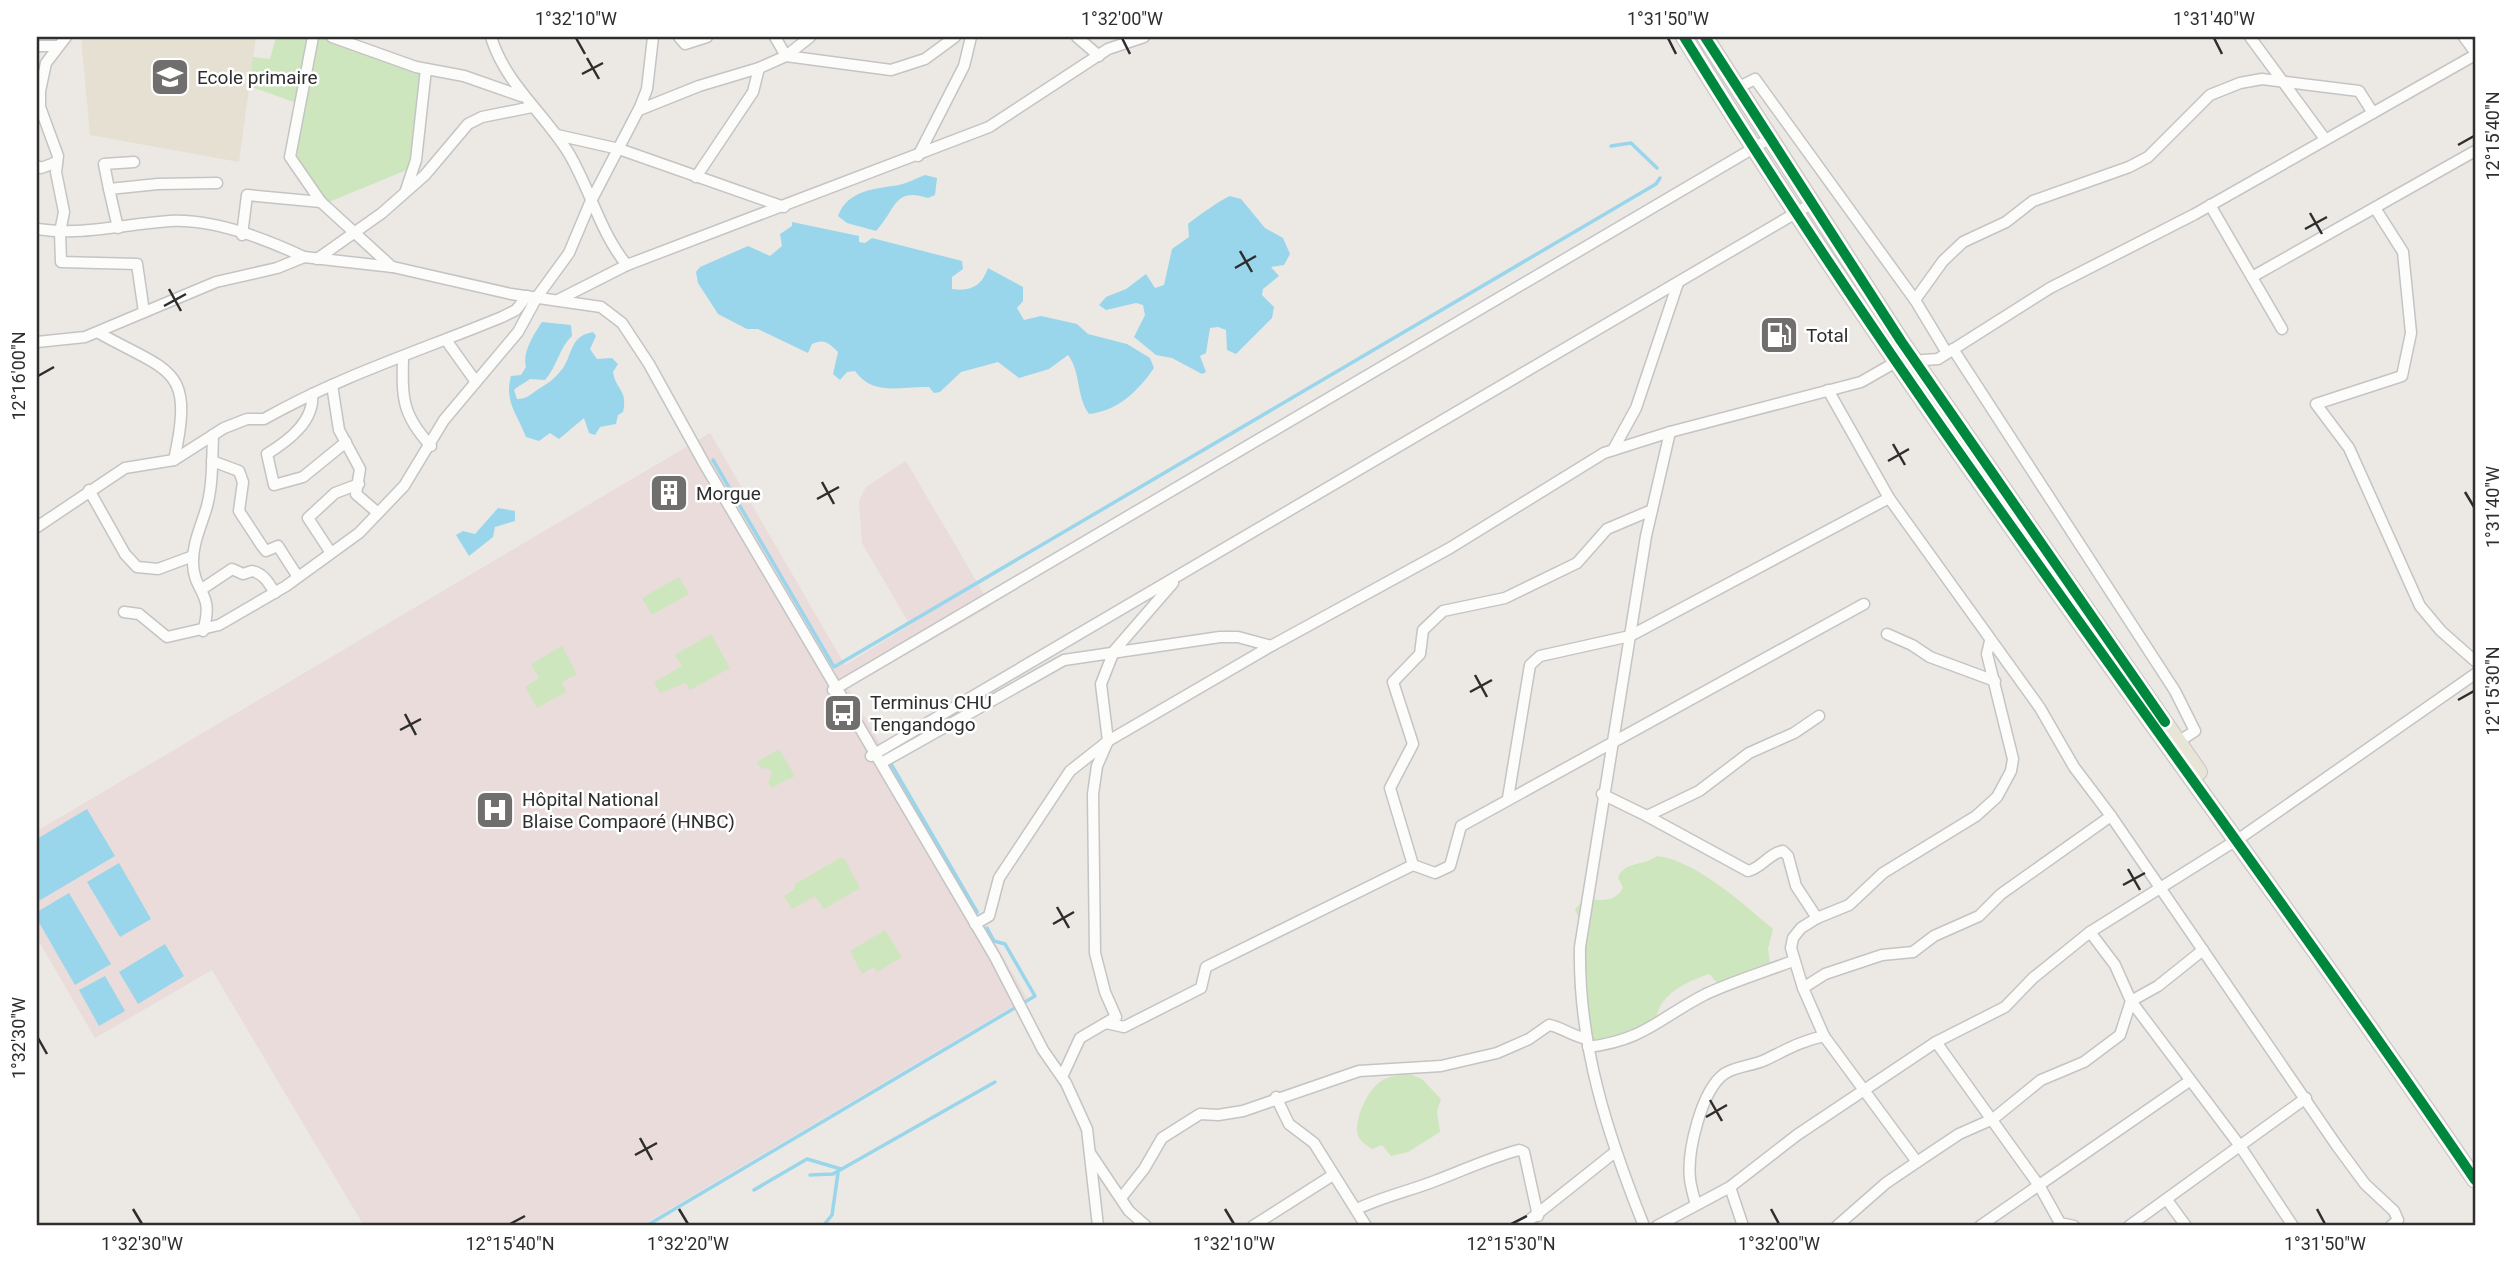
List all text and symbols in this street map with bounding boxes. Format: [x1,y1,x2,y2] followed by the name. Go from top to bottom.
[535,8,617,29] text: 1°32'10"W
[1081,8,1163,29] text: 1°32'00"W
[1627,8,1709,29] text: 1°31'50"W
[2173,8,2255,29] text: 1°31'40"W
[149,56,191,98] school or university icon: Ecole primaire
[197,66,318,89] place label: Ecole primaire
[2482,91,2503,181] text: 12°15'40"N
[1758,314,1800,356] fuel station icon: Total
[1806,324,1848,347] place label: Total
[8,331,29,421] text: 12°16'00"N
[2482,466,2503,548] text: 1°31'40"W
[648,472,690,514] building icon: Morgue
[696,482,761,505] place label: Morgue
[2482,646,2503,736] text: 12°15'30"N
[870,691,992,736] place label: Terminus CHU Tengandogo
[822,692,864,734] bus stop icon: Terminus CHU Tengandogo
[522,788,735,833] place label: Hôpital National Blaise Compaoré (HNBC)
[474,789,516,831] hospital icon: Hôpital National Blaise Compaoré (HNBC)
[8,997,29,1079] text: 1°32'30"W
[101,1233,183,1254] text: 1°32'30"W
[465,1233,555,1254] text: 12°15'40"N
[647,1233,729,1254] text: 1°32'20"W
[1193,1233,1275,1254] text: 1°32'10"W
[1466,1233,1556,1254] text: 12°15'30"N
[1738,1233,1820,1254] text: 1°32'00"W
[2284,1233,2366,1254] text: 1°31'50"W

